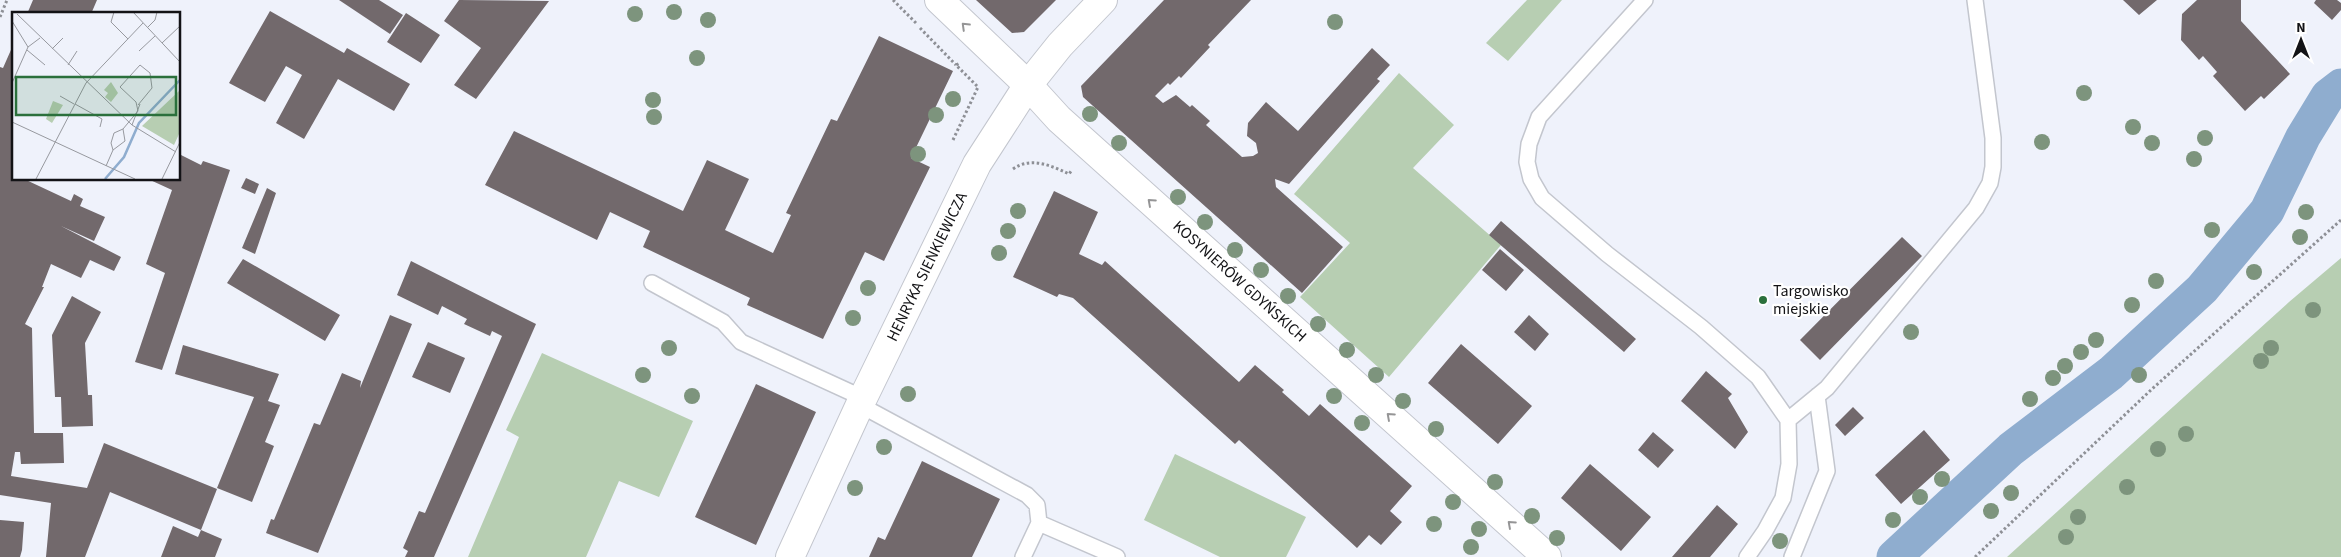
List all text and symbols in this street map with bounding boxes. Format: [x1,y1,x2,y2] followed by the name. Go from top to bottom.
[12,12,180,180] inset map
[2276,15,2326,65] north arrow
[2296,18,2306,38] text: N
[962,23,971,32] one-way arrow
[881,188,973,345] street label: HENRYKA SIENKIEWICZA
[1148,199,1157,208] one-way arrow
[1168,215,1311,347] street label: KOSYNIERÓW GDYŃSKICH
[1773,280,1849,320] place label: Targowisko miejskie
[1757,294,1769,306] marker: Targowisko miejskie
[1386,413,1395,422] one-way arrow
[1507,521,1516,530] one-way arrow

